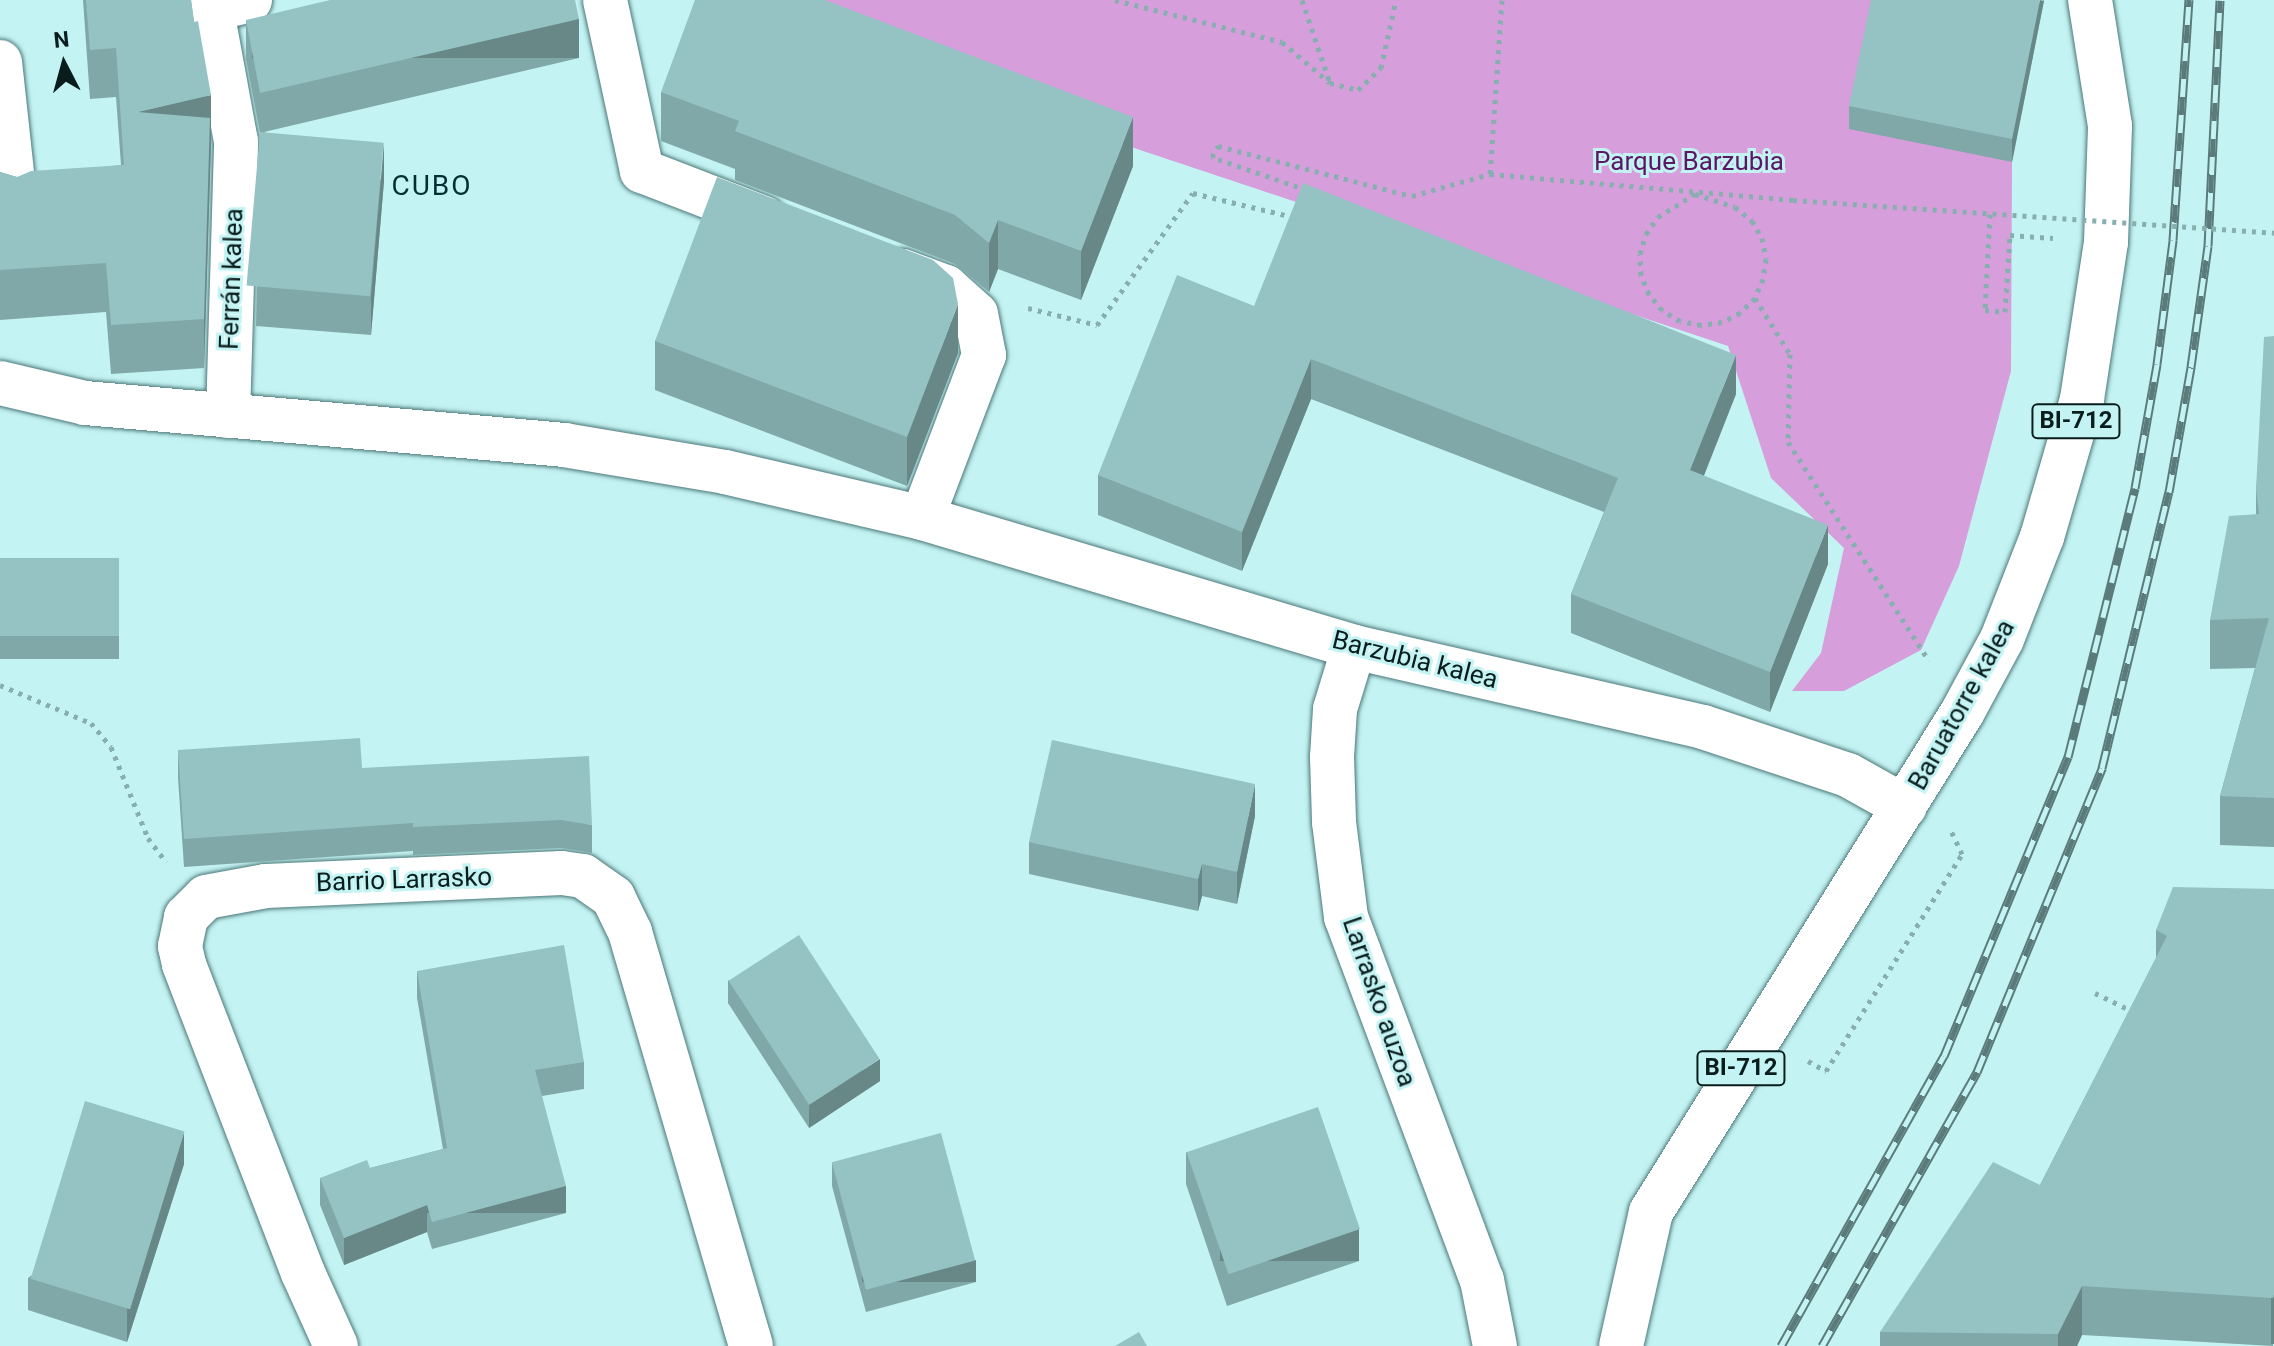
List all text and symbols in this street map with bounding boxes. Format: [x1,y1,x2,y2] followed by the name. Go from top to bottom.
[24,24,104,104] north arrow
[52,26,70,53] text: N
[1594,146,1784,178] park label: Parque Barzubia
[391,169,473,203] district label: CUBO
[214,208,250,350] street label: Ferrán kalea
[2030,401,2122,441] road number: BI-712
[1902,614,2022,796] street label: Baruatorre kalea
[1329,624,1501,696] street label: Barzubia kalea
[315,861,493,899] street label: Barrio Larrasko
[1335,913,1423,1091] street label: Larrasko auzoa
[1695,1048,1787,1088] road number: BI-712

